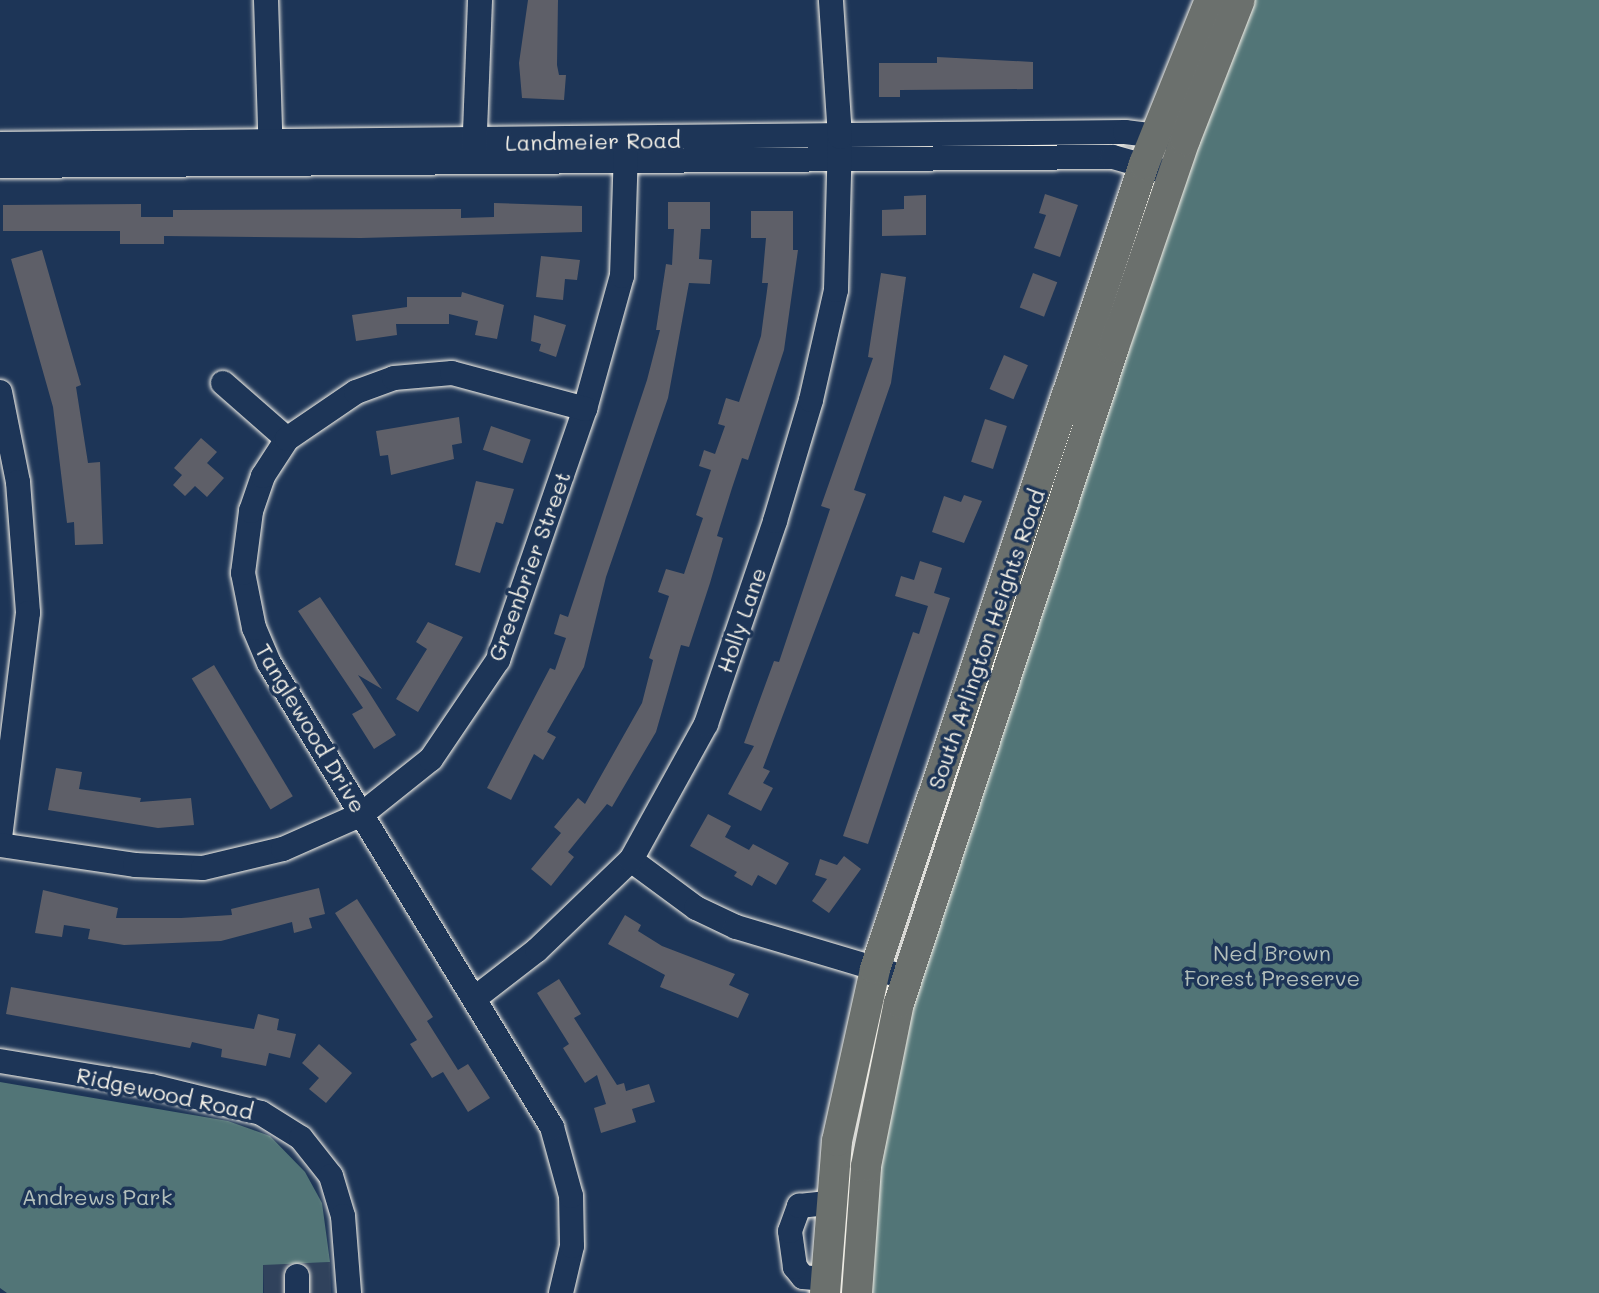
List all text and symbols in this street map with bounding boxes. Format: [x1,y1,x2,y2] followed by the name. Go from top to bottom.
[505,126,681,156] street label: Landmeier Road
[482,467,576,665] street label: Greenbrier Street
[922,486,1050,792] street label: South Arlington Heights Road
[711,564,771,676] street label: Holly Lane
[250,639,372,817] street label: Tanglewood Drive
[1184,939,1360,990] park label: Ned Brown Forest Preserve
[74,1061,256,1125] street label: Ridgewood Road
[22,1184,172,1210] park label: Andrews Park

